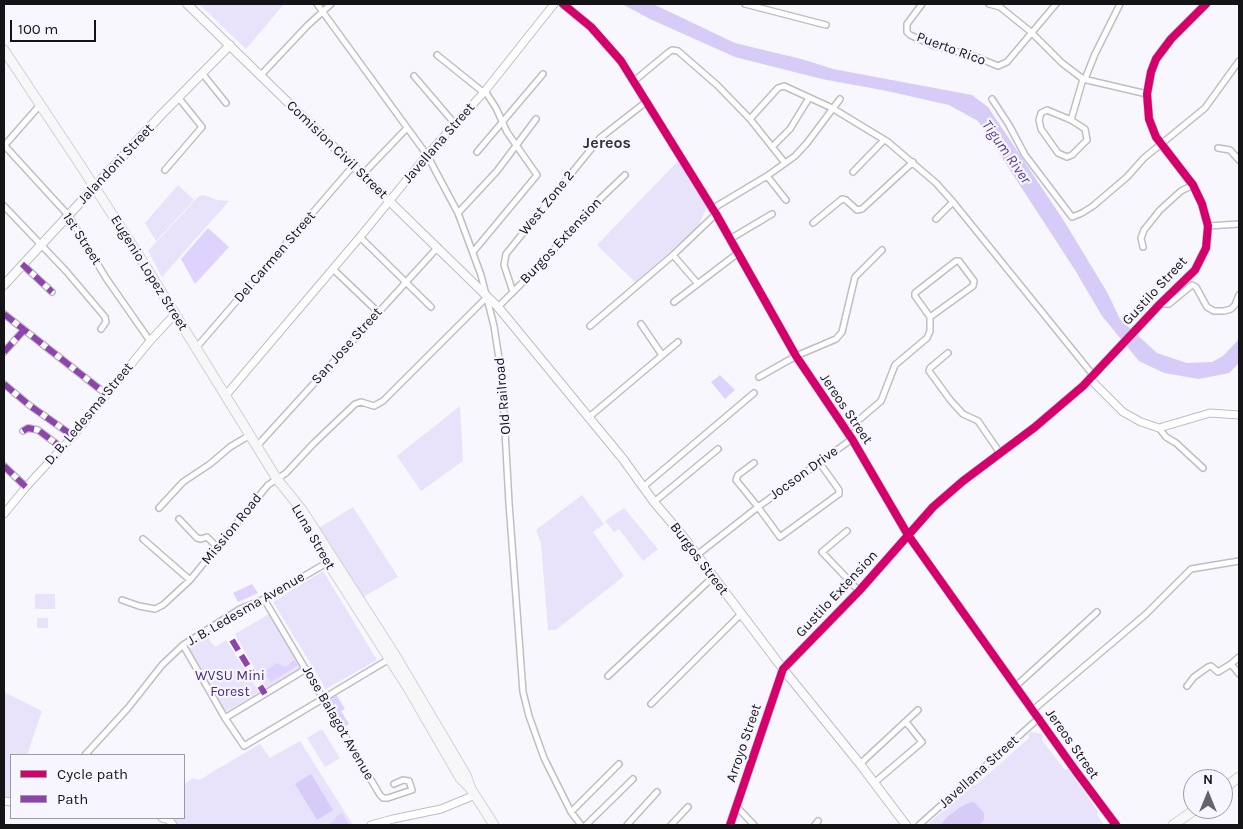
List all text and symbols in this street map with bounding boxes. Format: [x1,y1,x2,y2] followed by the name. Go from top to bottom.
[12,10,99,42] scale bar
[18,20,58,38] text: 100 m
[914,29,988,69] street label: Puerto Rico
[283,97,391,203] street label: Comision Civil Street
[400,99,478,187] street label: Javellana Street
[978,117,1034,187] water label: Tigum River
[74,120,158,208] street label: Jalandoni Street
[583,133,631,153] district label: Jereos
[516,167,578,239] street label: West Zone 2
[517,194,605,288] street label: Burgos Extension
[231,208,319,306] street label: Del Carmen Street
[59,210,105,268] street label: 1st Street
[107,212,191,334] street label: Eugenio Lopez Street
[1119,253,1191,329] street label: Gustilo Street
[308,304,386,388] street label: San Jose Street
[491,357,515,435] street label: Old Railroad
[41,359,137,469] street label: D. B. Ledesma Street
[816,370,876,448] street label: Jereos Street
[767,443,841,503] street label: Jocson Drive
[198,490,266,568] street label: Mission Road
[287,501,339,573] street label: Luna Street
[666,519,732,599] street label: Burgos Street
[792,547,882,641] street label: Gustilo Extension
[184,569,308,649] street label: J. B. Ledesma Avenue
[298,663,378,783] street label: Jose Balagot Avenue
[195,668,265,700] park label: WVSU Mini Forest
[723,702,765,784] street label: Arroyo Street
[1042,706,1102,782] street label: Jereos Street
[936,732,1022,812] street label: Javellana Street
[10,754,185,819] legend
[57,765,128,783] text: Cycle path
[1183,769,1233,819] north arrow
[1203,771,1213,788] text: N
[57,790,88,808] text: Path

